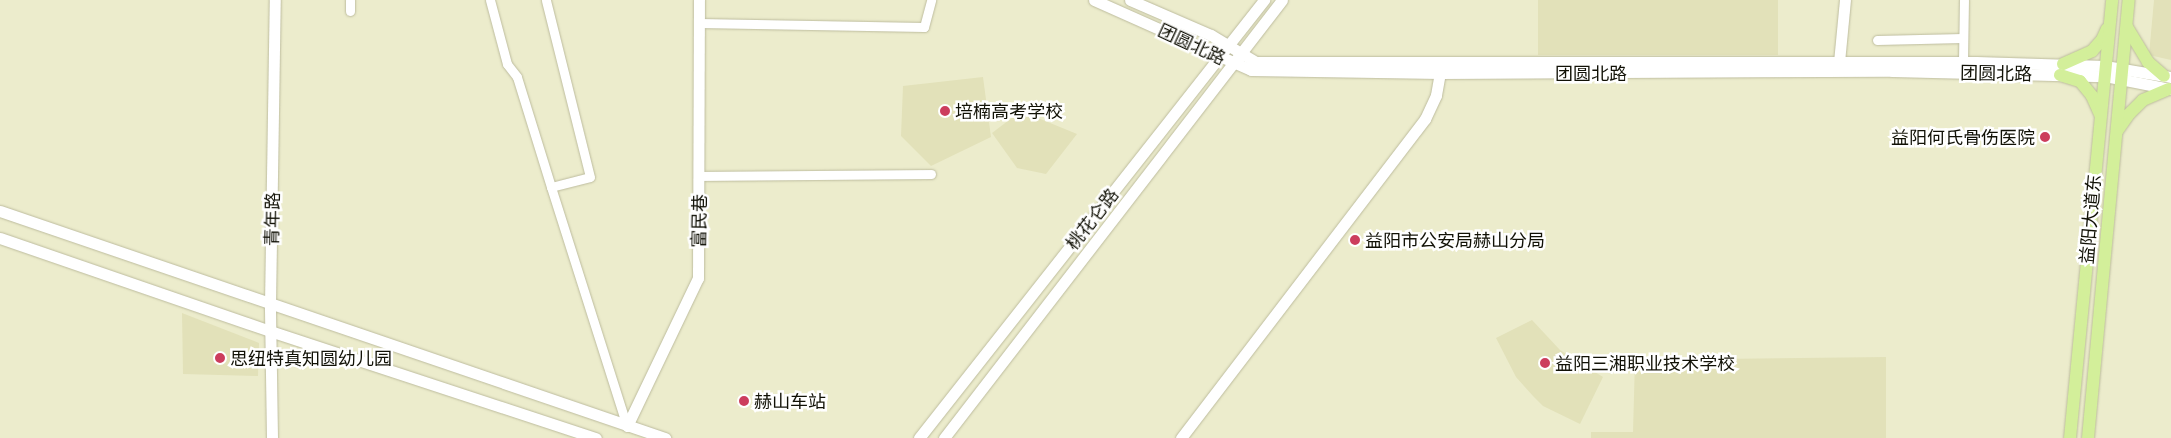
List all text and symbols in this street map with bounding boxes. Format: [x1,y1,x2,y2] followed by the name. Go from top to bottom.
[1155,19,1229,69] street label: 团圆北路
[1555,62,1627,84] street label: 团圆北路
[1960,62,2032,84] street label: 团圆北路
[955,100,1063,122] place label: 培楠高考学校
[939,105,951,117] marker: 培楠高考学校
[1891,126,2035,148] place label: 益阳何氏骨伤医院
[2039,131,2051,143] marker: 益阳何氏骨伤医院
[2075,173,2105,265] street label: 益阳大道东
[1061,184,1123,254] street label: 桃花仑路
[261,192,283,246] street label: 青年路
[688,194,710,248] street label: 富民巷
[1365,229,1545,251] place label: 益阳市公安局赫山分局
[1349,234,1361,246] marker: 益阳市公安局赫山分局
[230,347,392,369] place label: 思纽特真知圆幼儿园
[214,352,226,364] marker: 思纽特真知圆幼儿园
[1555,352,1735,374] place label: 益阳三湘职业技术学校
[1539,357,1551,369] marker: 益阳三湘职业技术学校
[754,390,826,412] place label: 赫山车站
[738,395,750,407] marker: 赫山车站

